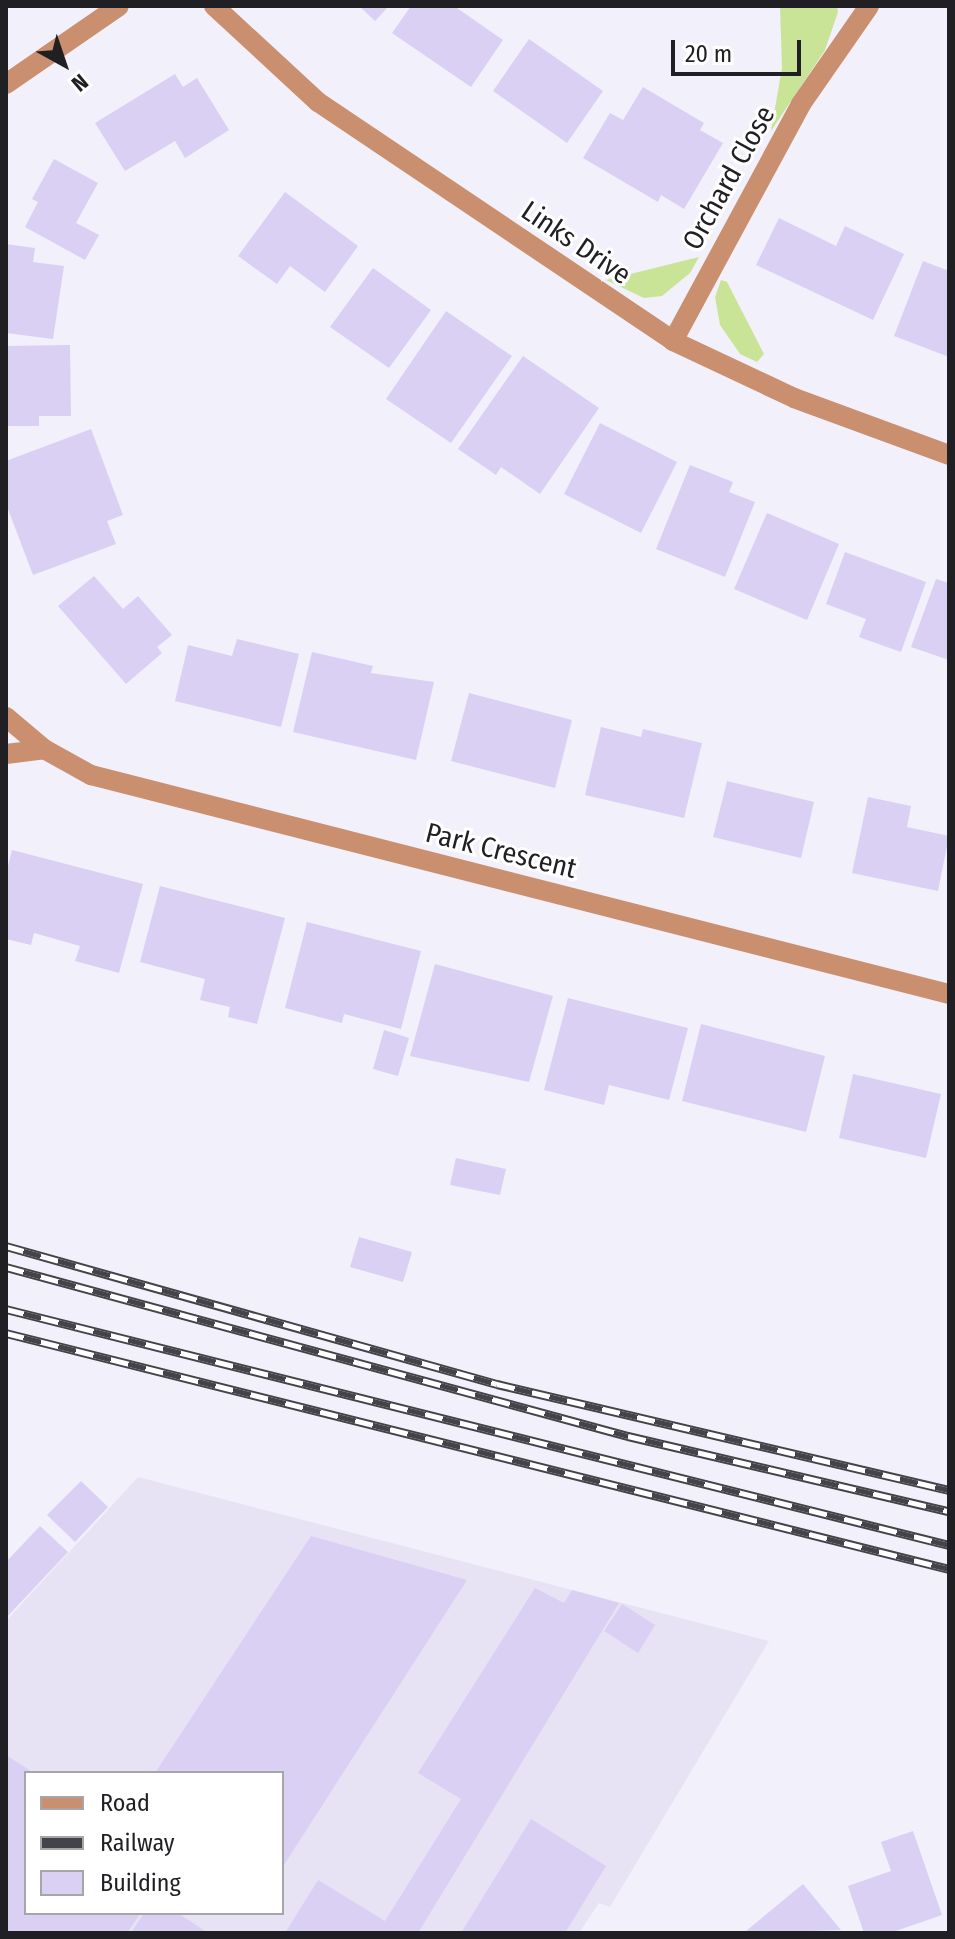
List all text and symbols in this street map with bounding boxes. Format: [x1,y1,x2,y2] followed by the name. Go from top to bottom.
[24,24,104,104] north arrow
[675,24,805,74] scale bar
[685,40,732,68] text: 20 m
[66,68,93,97] text: N
[676,100,782,256] street label: Orchard Close
[515,194,637,292] street label: Links Drive
[422,816,580,886] street label: Park Crescent
[24,1771,284,1915] legend
[100,1789,150,1817] text: Road
[100,1829,175,1857] text: Railway
[100,1869,181,1897] text: Building

